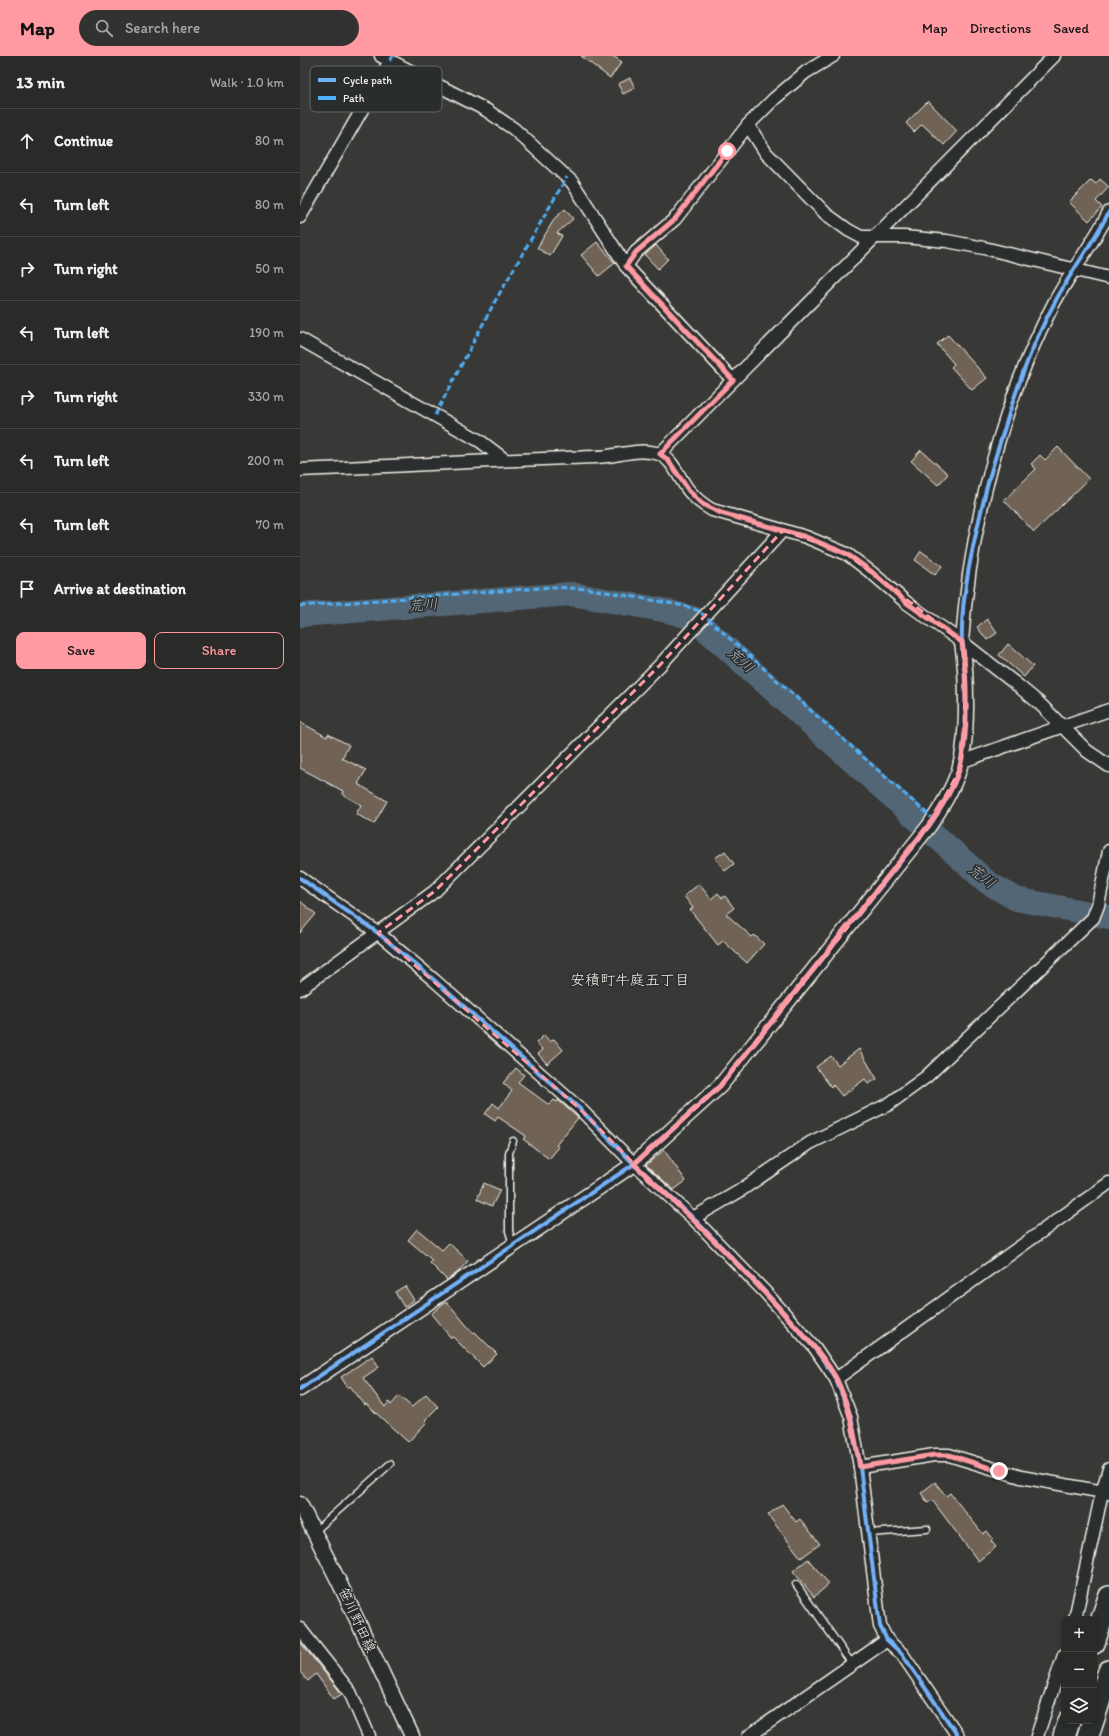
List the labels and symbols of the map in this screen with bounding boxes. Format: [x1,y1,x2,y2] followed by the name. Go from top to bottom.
[310,66,442,112] legend
[343,74,392,87] text: Cycle path
[343,92,365,105] text: Path
[718,142,736,160] route start
[407,595,439,615] water label: 荒川
[724,643,758,677] water label: 荒川
[965,860,999,892] water label: 荒川
[570,971,690,989] district label: 安積町牛庭五丁目
[990,1462,1008,1480] route end
[335,1585,379,1655] street label: 笹川野田線

